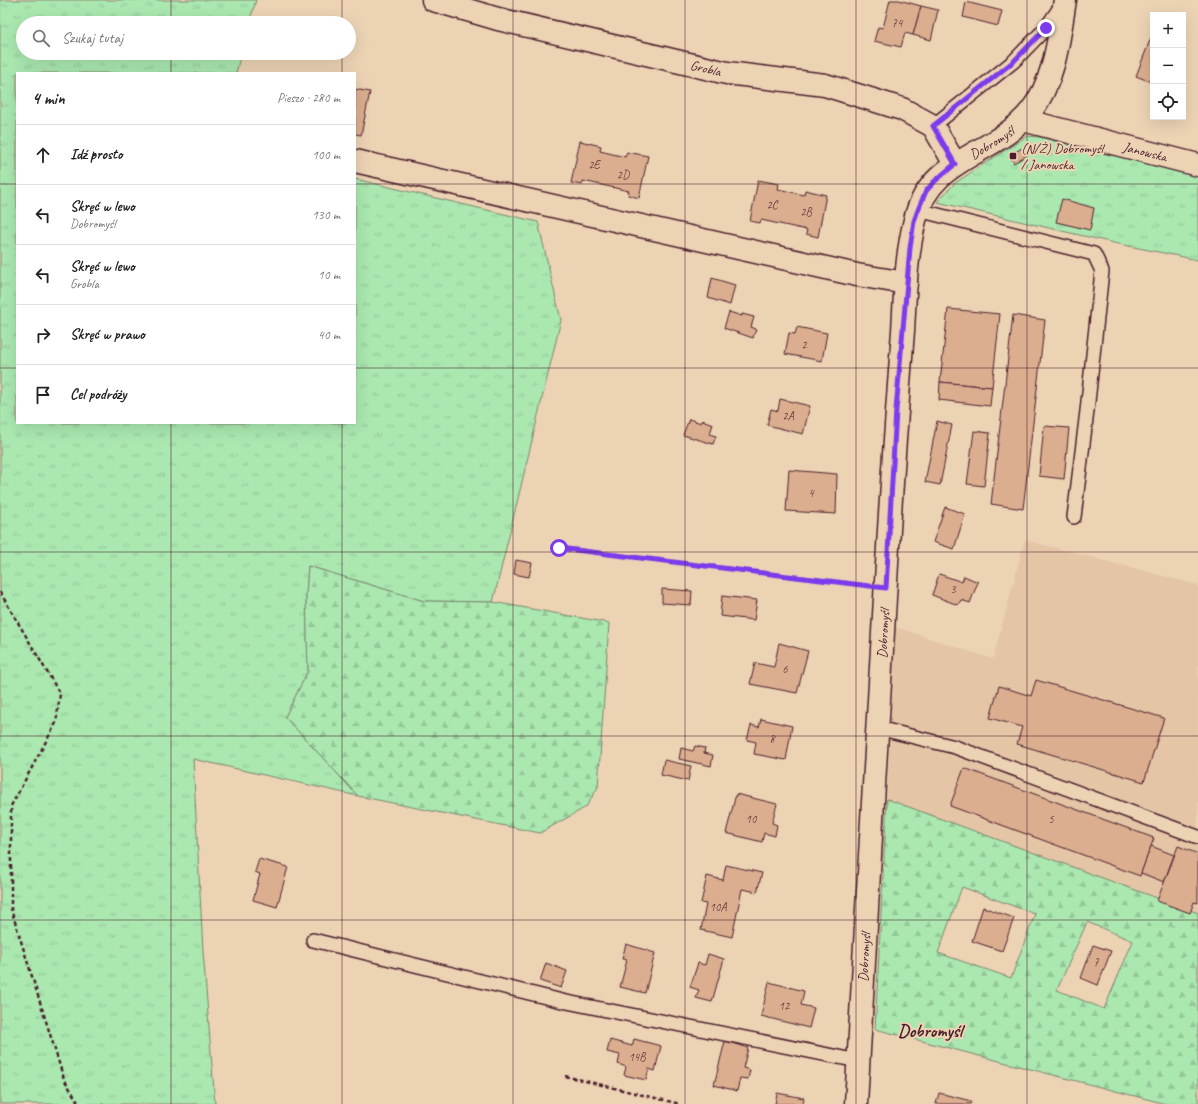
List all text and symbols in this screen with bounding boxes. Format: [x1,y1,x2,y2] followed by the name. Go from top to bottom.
[1150,12,1186,120] map controls
[1150,12,1186,48] button: +
[892,15,904,31] house number: 74
[16,16,356,60] search box
[1037,19,1055,37] route end
[30,27,52,49] icon: search
[62,29,123,48] text: Szukaj tutaj
[1150,48,1186,84] button: −
[689,56,724,80] street label: Grobla
[1150,84,1186,120] button: locate
[32,88,65,109] text: 4 min
[277,90,340,106] text: Pieszo · 280 m
[966,121,1019,163] street label: Dobromyśl
[1120,137,1170,165] street label: Janowska
[1021,140,1106,173] place label: (N/Ż) Dobromyśl / Janowska
[32,144,54,166] icon: ahead
[70,145,123,164] text: Idź prosto
[312,147,340,163] text: 100 m
[1008,151,1018,161] marker: (N/Ż) Dobromyśl / Janowska
[588,157,602,173] house number: 2E
[617,167,630,183] house number: 2D
[70,197,135,216] text: Skręć w lewo
[766,197,779,213] house number: 2C
[32,204,54,226] icon: left
[800,204,813,220] house number: 2B
[312,207,340,223] text: 130 m
[70,216,116,232] text: Dobromyśl
[70,257,135,276] text: Skręć w lewo
[32,264,54,286] icon: left
[318,267,340,283] text: 10 m
[70,276,99,292] text: Grobla
[32,324,54,346] icon: right
[70,325,145,344] text: Skręć w prawo
[318,327,340,343] text: 40 m
[801,337,808,353] house number: 2
[32,384,54,406] icon: arrive
[70,385,126,404] text: Cel podróży
[782,408,795,424] house number: 2A
[808,485,815,501] house number: 4
[550,539,568,557] route start
[950,581,957,597] house number: 3
[873,606,893,659] street label: Dobromyśl
[782,661,788,677] house number: 6
[769,731,776,747] house number: 8
[746,811,758,827] house number: 10
[1048,811,1054,827] house number: 5
[710,899,727,915] house number: 10A
[854,930,874,982] street label: Dobromyśl
[1093,954,1099,970] house number: 7
[779,998,791,1014] house number: 12
[898,1020,966,1042] district label: Dobromyśl
[628,1049,646,1065] house number: 14B

